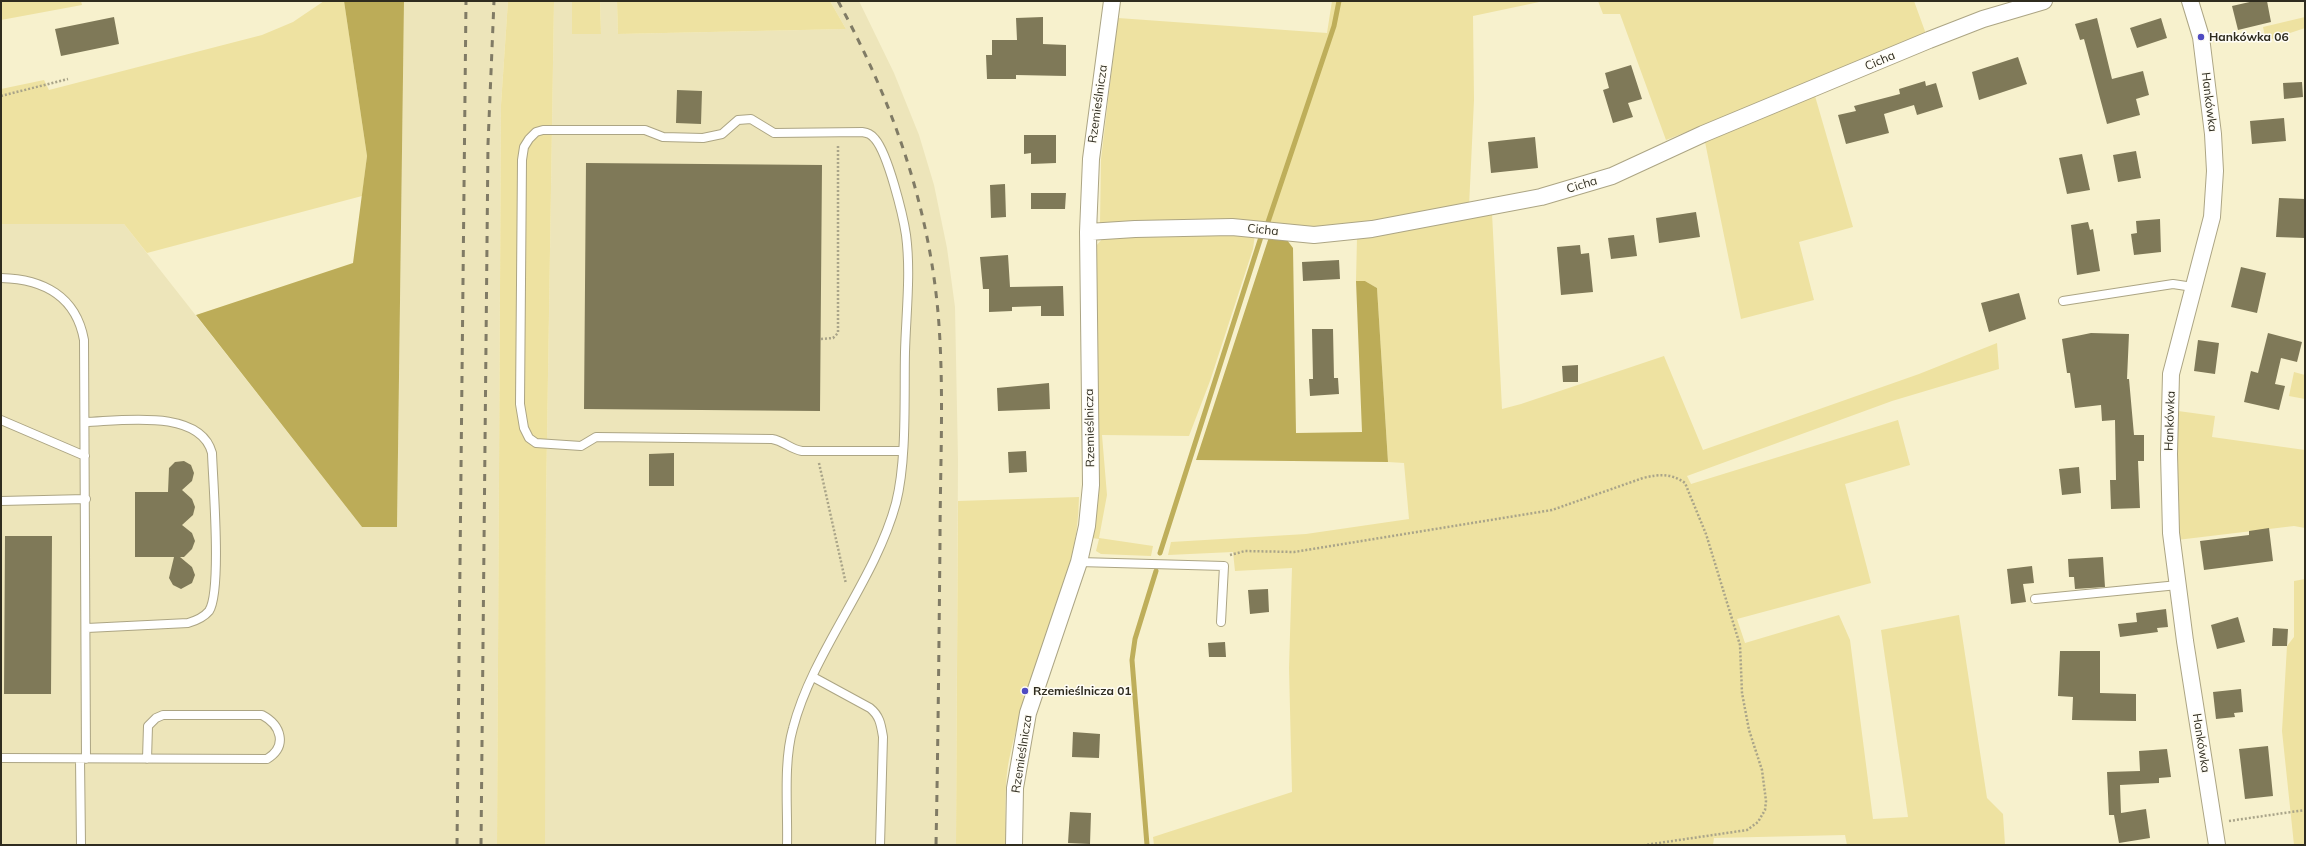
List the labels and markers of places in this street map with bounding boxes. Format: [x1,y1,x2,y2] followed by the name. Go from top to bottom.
[2209,30,2289,44] place label: Hankówka 06
[2196,32,2206,42] marker: Hankówka 06
[1033,684,1132,698] place label: Rzemieślnicza 01
[1020,686,1030,696] marker: Rzemieślnicza 01

